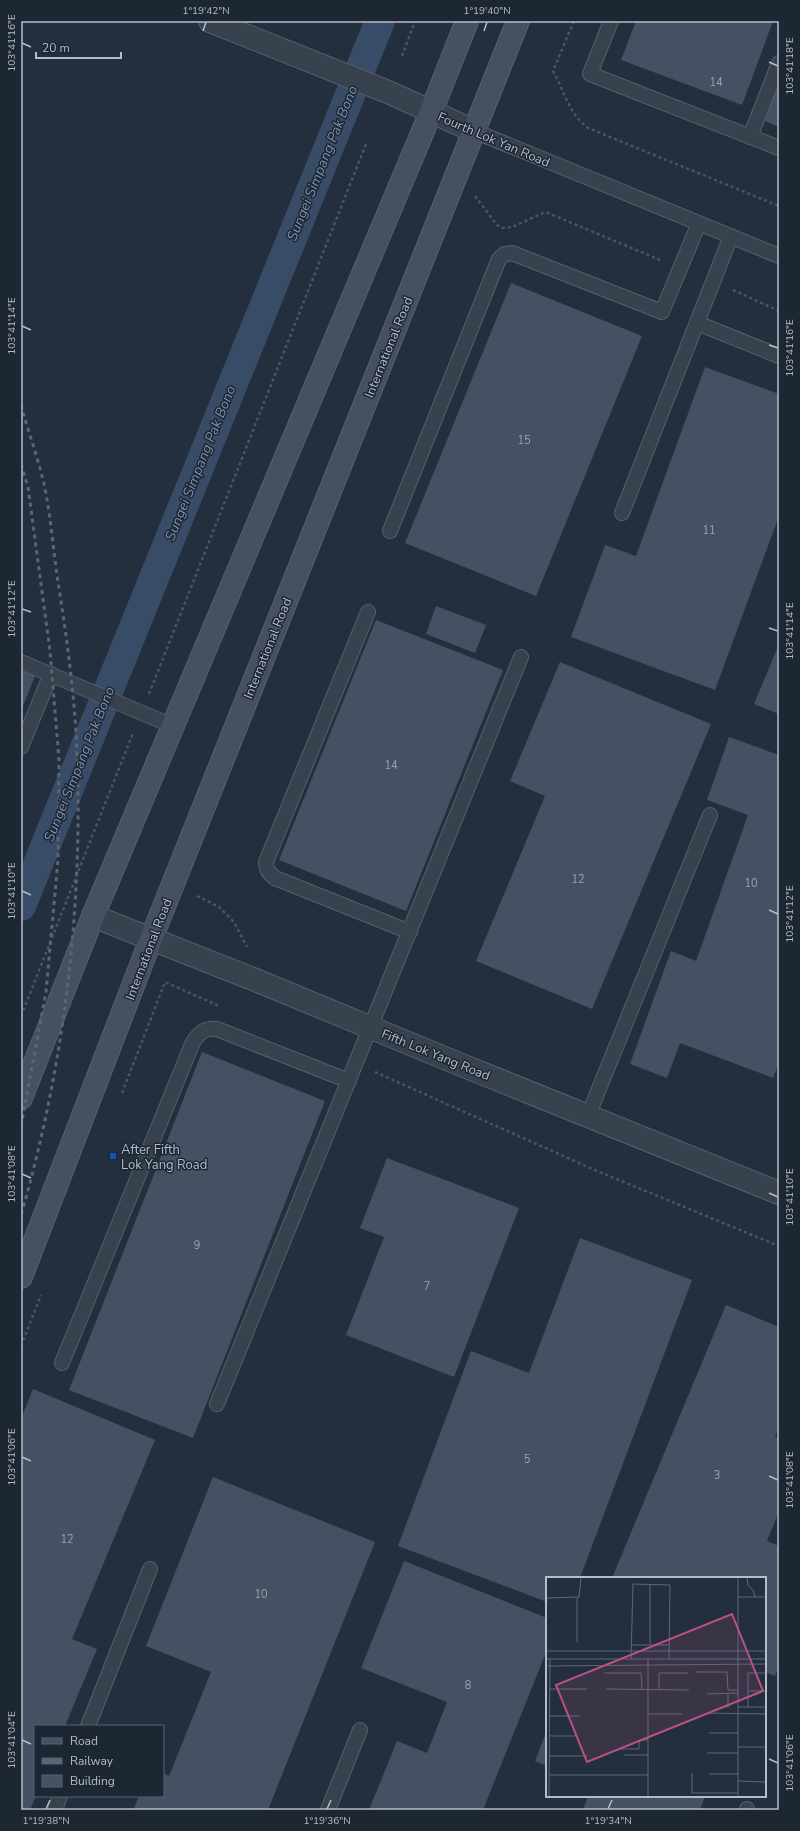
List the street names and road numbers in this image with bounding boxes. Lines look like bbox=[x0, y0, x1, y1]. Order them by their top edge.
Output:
street label: Fourth Lok Yan Road bbox=[435, 108, 553, 172]
street label: International Road bbox=[360, 294, 417, 401]
street label: International Road bbox=[239, 595, 296, 702]
street label: International Road bbox=[121, 896, 177, 1003]
street label: Fifth Lok Yang Road bbox=[379, 1025, 493, 1085]

